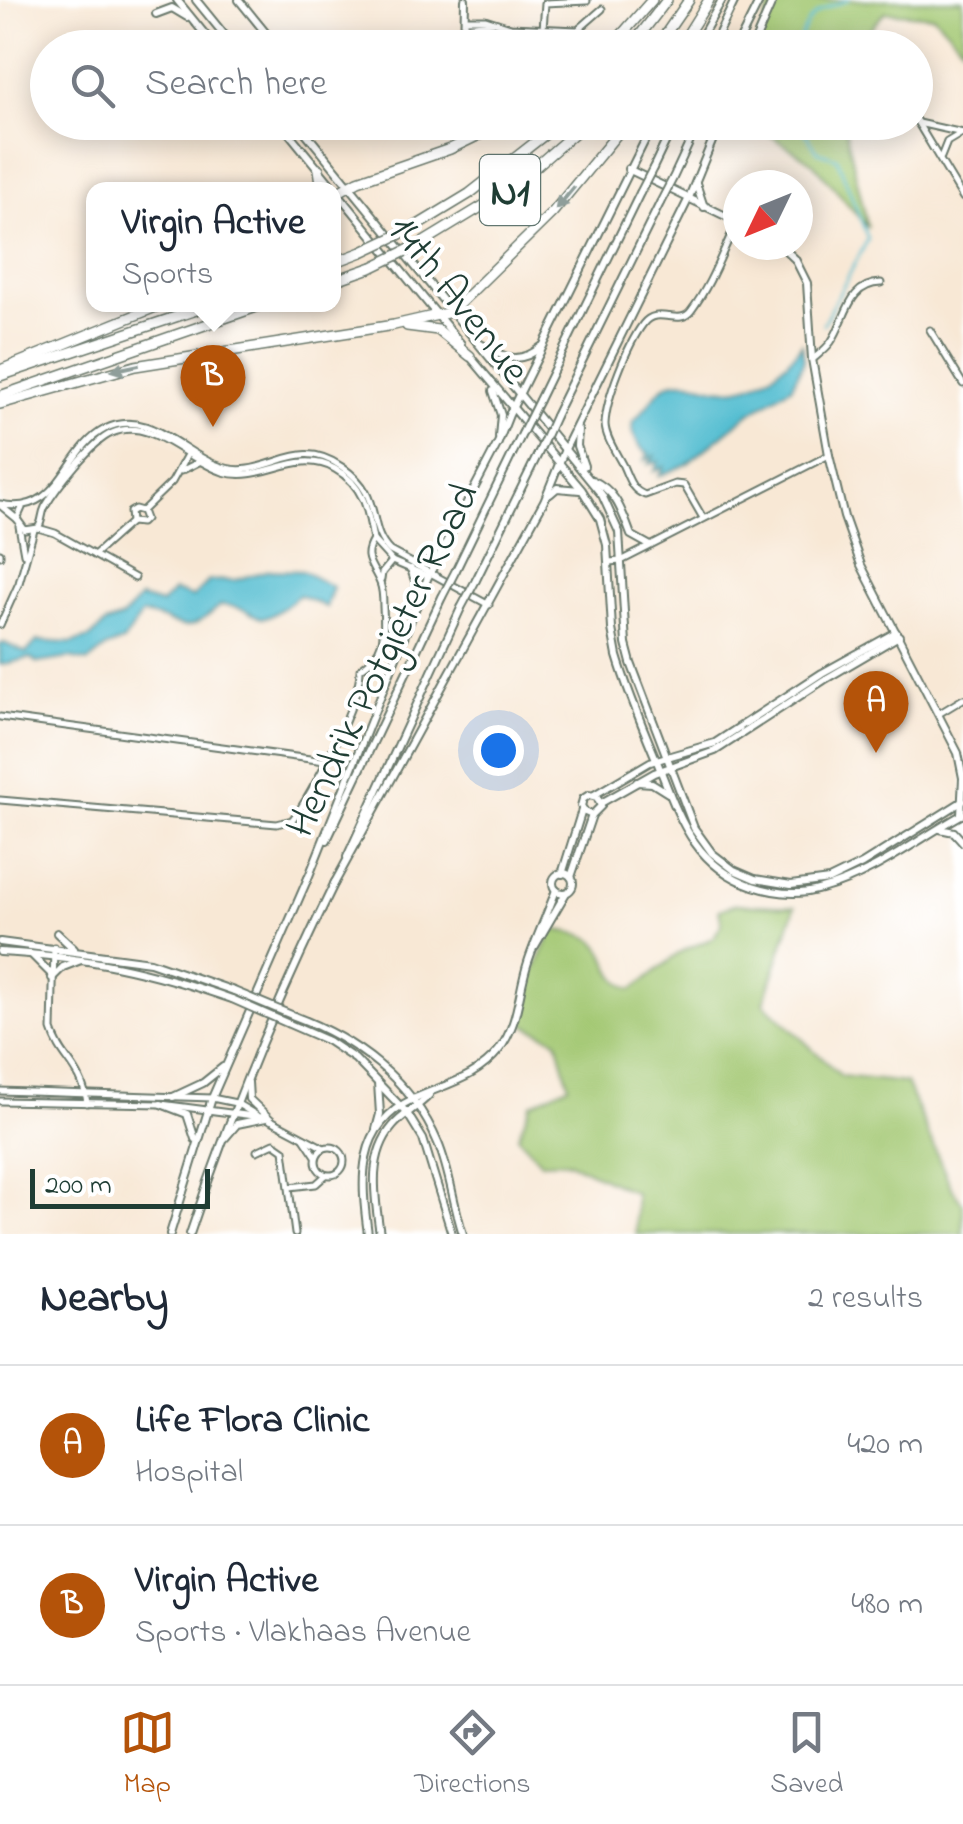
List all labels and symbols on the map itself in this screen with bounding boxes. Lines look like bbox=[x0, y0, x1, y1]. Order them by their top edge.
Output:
road number: N1 bbox=[480, 155, 540, 225]
north arrow bbox=[723, 170, 813, 260]
one-way arrow bbox=[555, 186, 577, 211]
street label: 14th Avenue bbox=[372, 203, 543, 399]
pin: B bbox=[180, 344, 246, 427]
one-way arrow bbox=[109, 361, 140, 376]
street label: Hendrik Potgieter Road bbox=[272, 473, 496, 849]
pin: A bbox=[844, 670, 908, 753]
your location bbox=[473, 725, 524, 776]
scale bar bbox=[30, 1164, 210, 1208]

